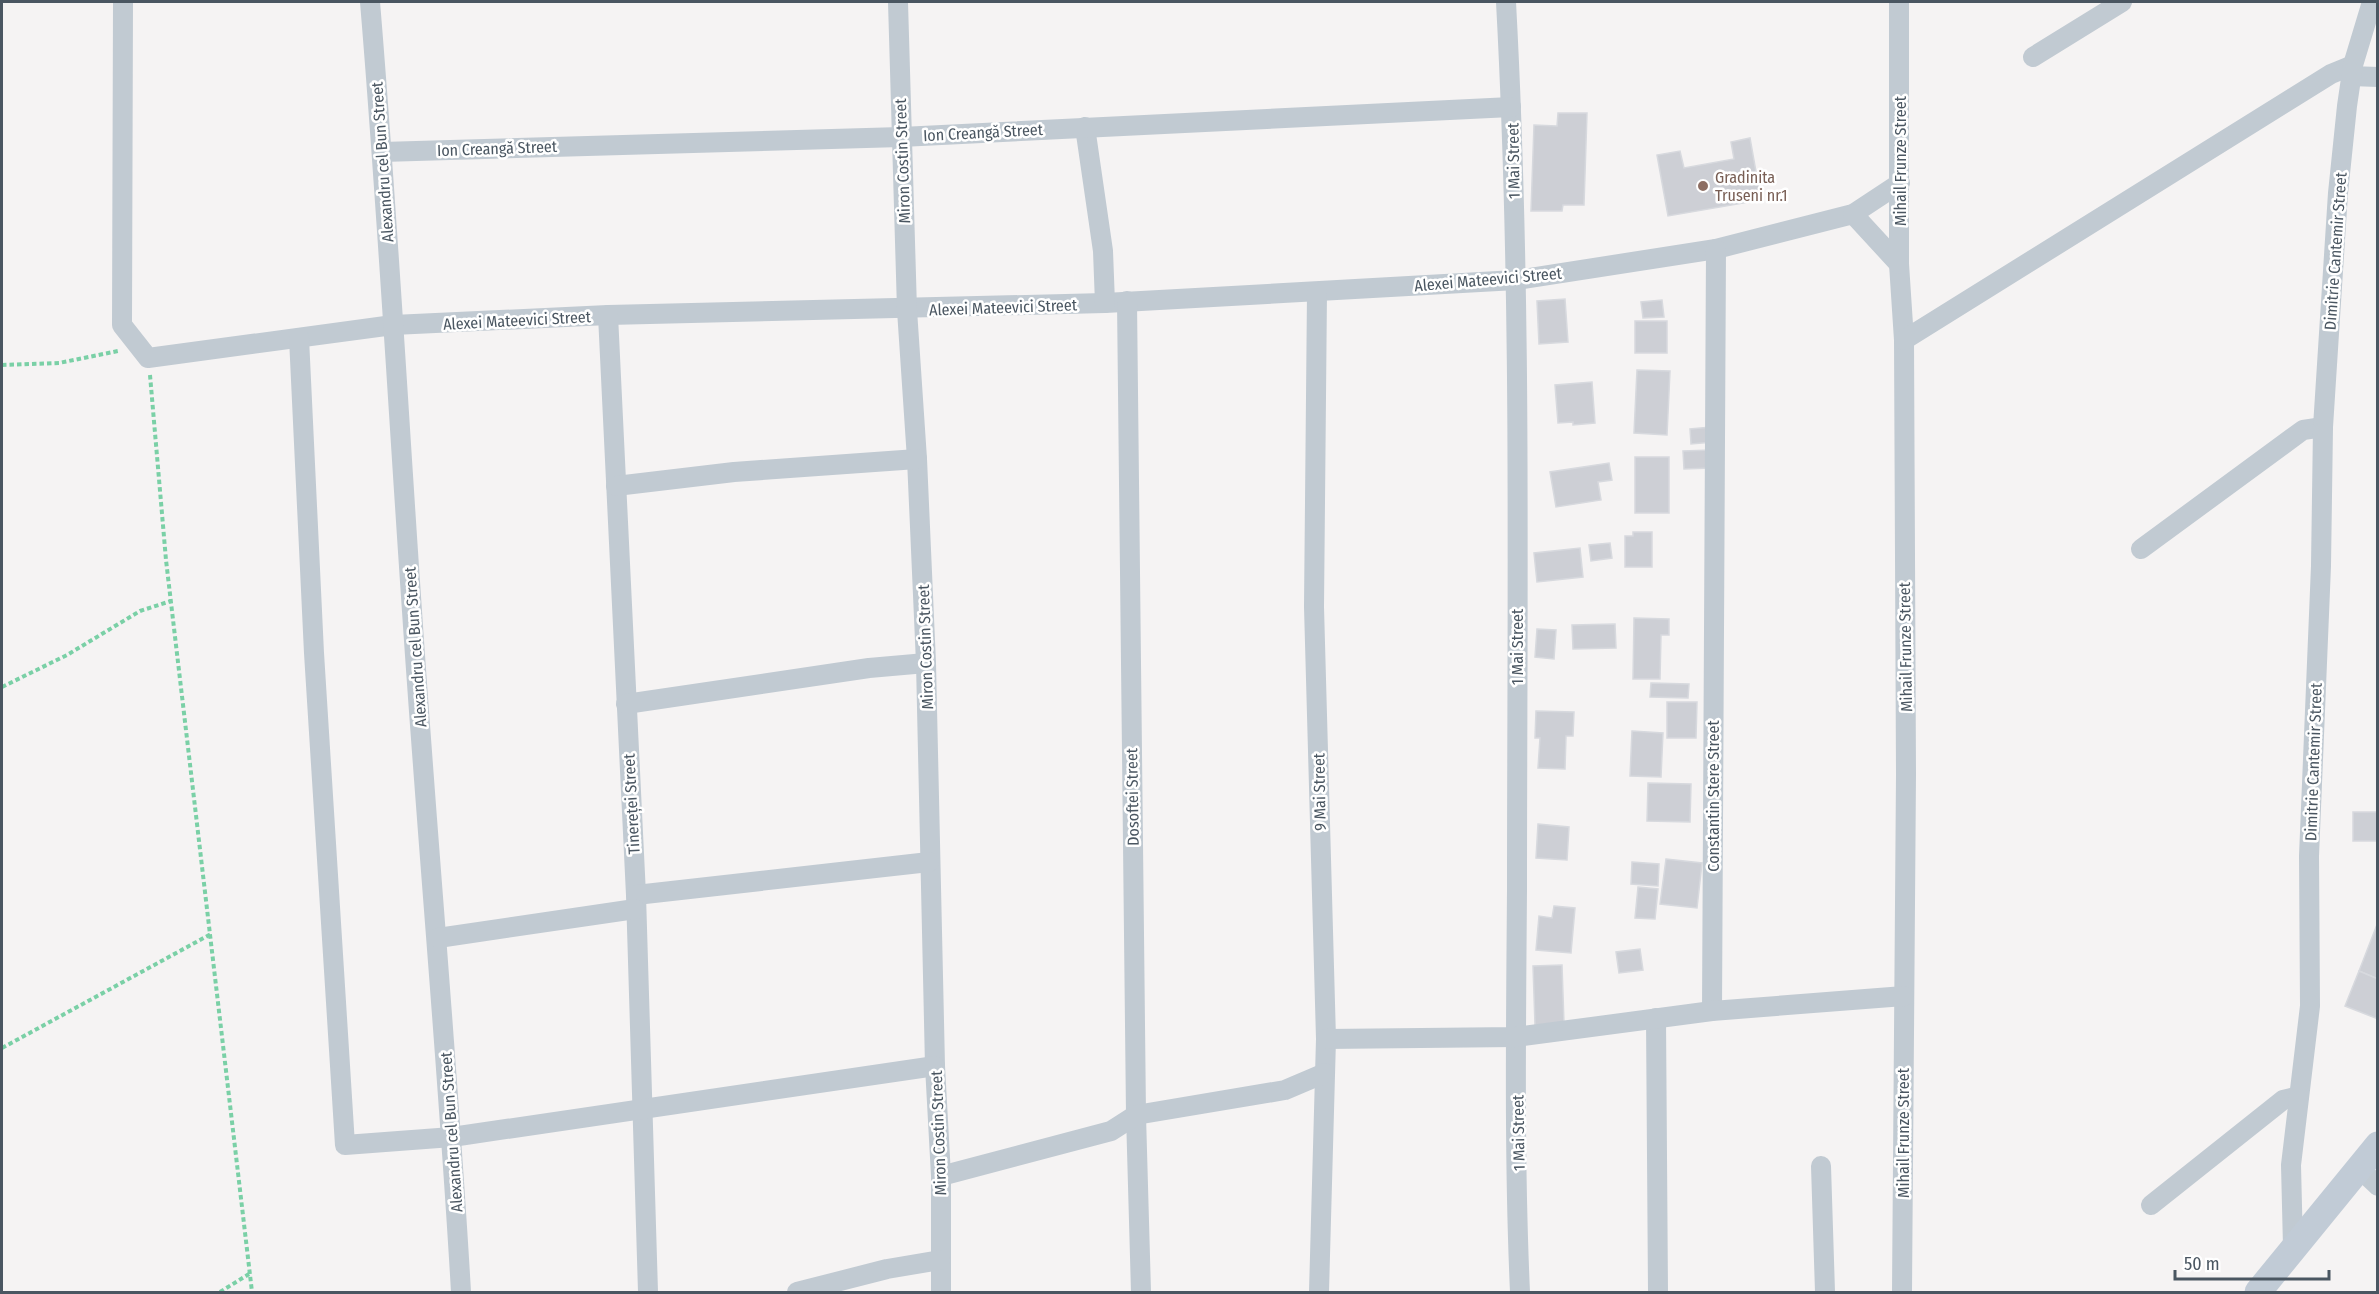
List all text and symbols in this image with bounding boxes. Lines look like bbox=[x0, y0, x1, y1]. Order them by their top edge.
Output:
street label: Alexandru cel Bun Street bbox=[367, 80, 398, 243]
street label: Mihail Frunze Street bbox=[1891, 95, 1910, 226]
street label: Miron Costin Street bbox=[891, 97, 914, 224]
street label: Ion Creangă Street bbox=[923, 120, 1044, 145]
street label: 1 Mai Street bbox=[1503, 122, 1524, 199]
street label: Ion Creangă Street bbox=[437, 137, 558, 160]
place label: Gradinita Truseni nr.1 bbox=[1715, 168, 1788, 205]
street label: Dimitrie Cantemir Street bbox=[2320, 171, 2351, 331]
marker: Gradinita Truseni nr.1 bbox=[1696, 179, 1710, 193]
street label: Alexei Mateevici Street bbox=[1414, 264, 1563, 295]
street label: Alexei Mateevici Street bbox=[929, 295, 1078, 320]
street label: Alexei Mateevici Street bbox=[443, 307, 592, 334]
street label: Alexandru cel Bun Street bbox=[400, 565, 431, 728]
street label: Mihail Frunze Street bbox=[1895, 581, 1916, 712]
street label: Miron Costin Street bbox=[914, 583, 937, 710]
street label: 1 Mai Street bbox=[1508, 608, 1527, 685]
street label: Dimitrie Cantemir Street bbox=[2301, 682, 2326, 841]
street label: Constantin Stere Street bbox=[1704, 720, 1723, 872]
street label: Dosoftei Street bbox=[1122, 747, 1143, 846]
street label: Tinereței Street bbox=[619, 752, 645, 855]
street label: 9 Mai Street bbox=[1309, 752, 1330, 831]
street label: Alexandru cel Bun Street bbox=[436, 1050, 467, 1213]
street label: Mihail Frunze Street bbox=[1894, 1067, 1913, 1198]
street label: Miron Costin Street bbox=[927, 1069, 950, 1196]
street label: 1 Mai Street bbox=[1508, 1094, 1529, 1171]
scale bar bbox=[2175, 1243, 2330, 1281]
text: 50 m bbox=[2184, 1253, 2220, 1275]

